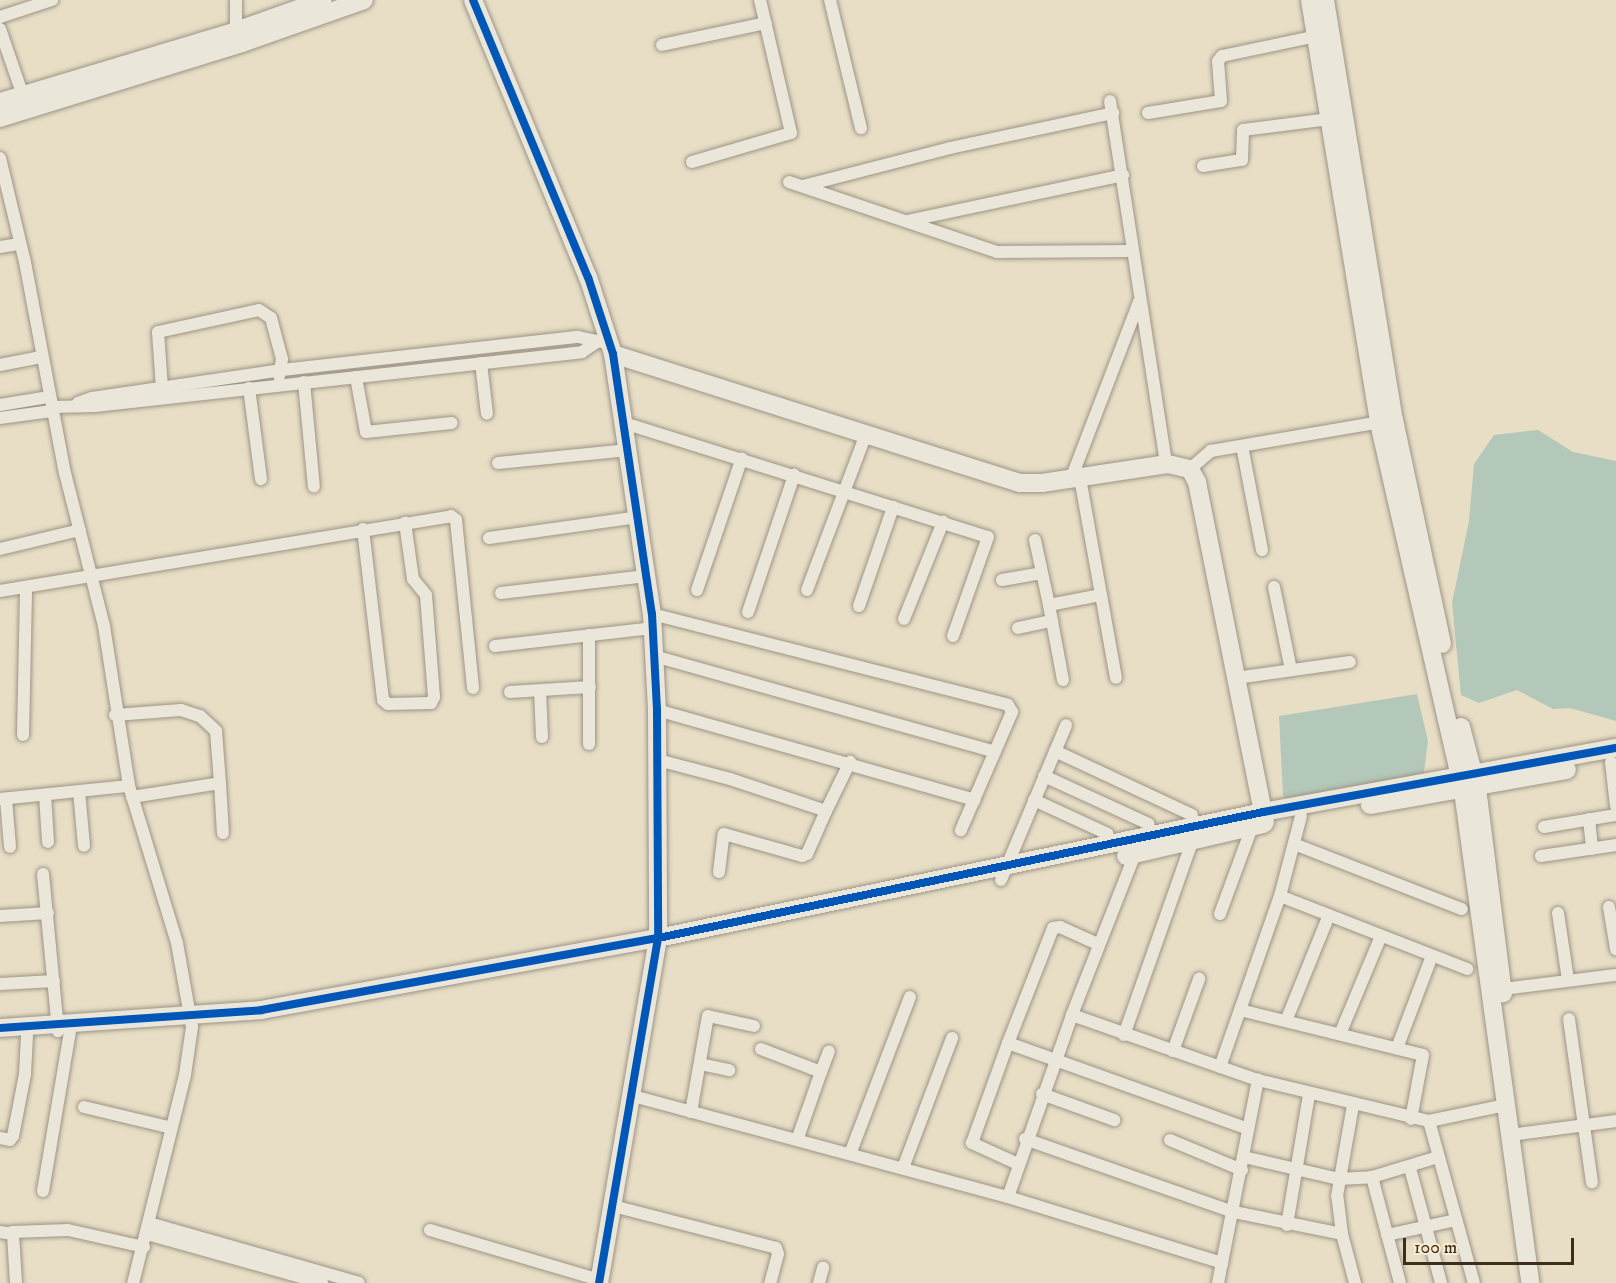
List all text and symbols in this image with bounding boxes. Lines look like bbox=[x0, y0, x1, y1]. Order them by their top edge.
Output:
scale bar bbox=[1406, 1226, 1577, 1264]
text: 100 m bbox=[1414, 1237, 1457, 1259]

